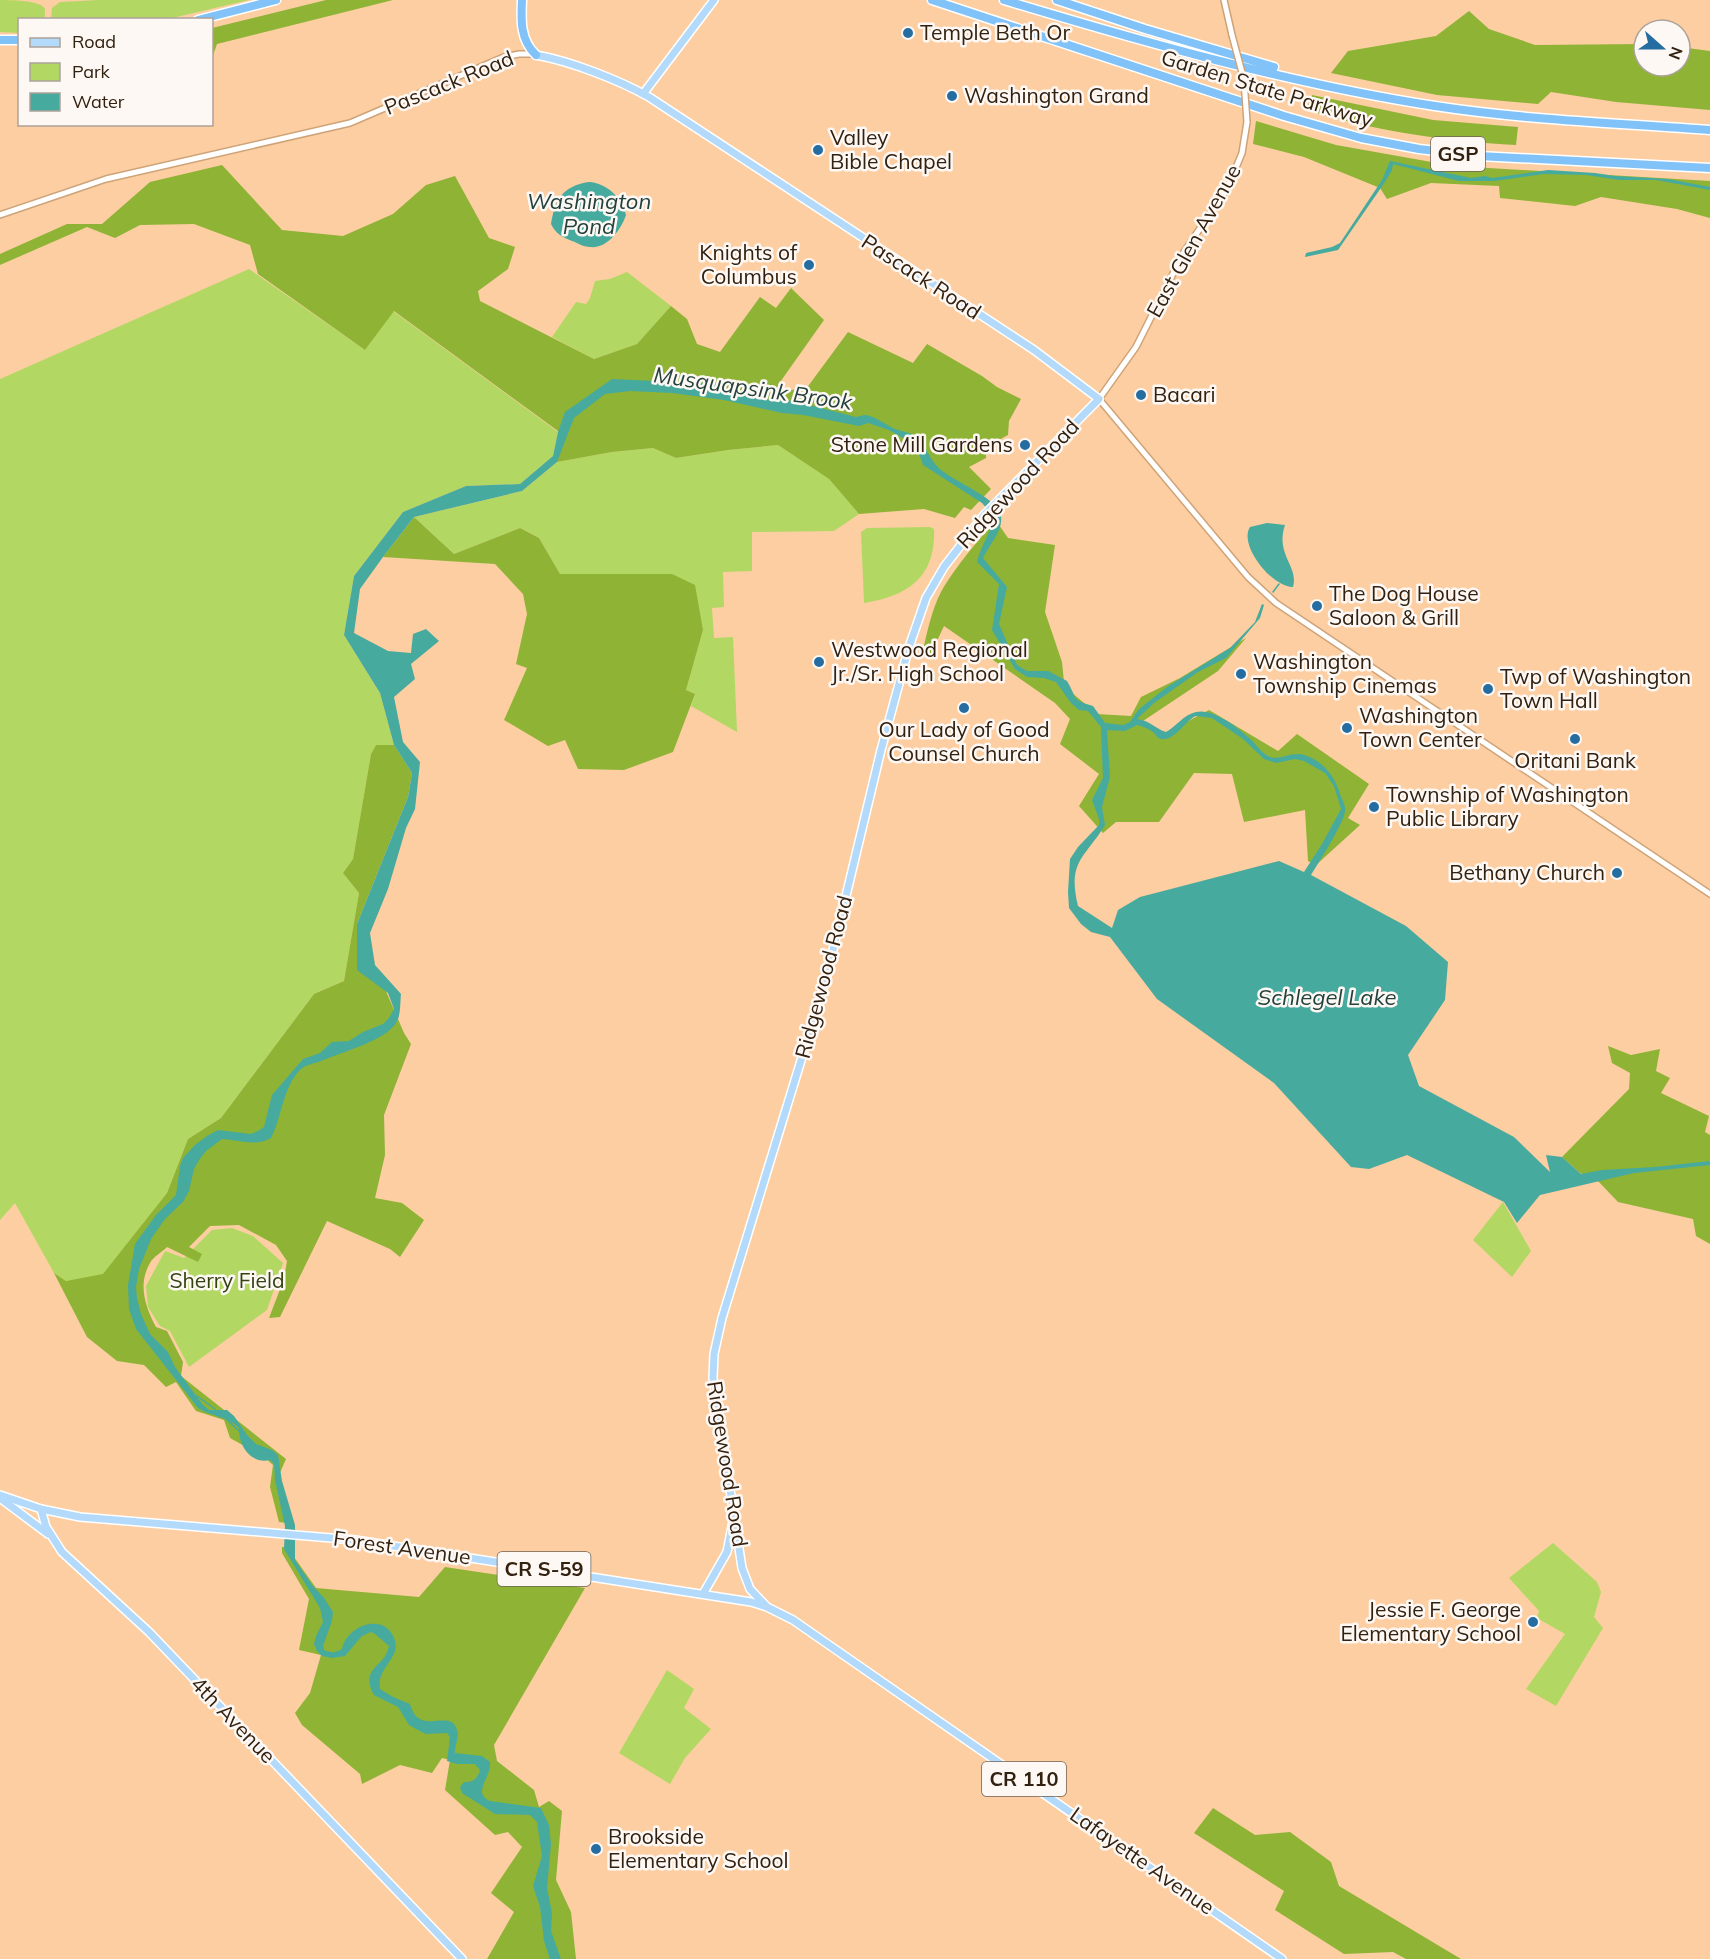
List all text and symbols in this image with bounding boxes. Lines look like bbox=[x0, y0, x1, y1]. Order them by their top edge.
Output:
legend bbox=[18, 18, 213, 126]
north arrow bbox=[1632, 18, 1692, 78]
place label: Temple Beth Or bbox=[920, 19, 1070, 45]
marker: Temple Beth Or bbox=[901, 26, 915, 40]
text: Road bbox=[72, 30, 116, 53]
street label: Garden State Parkway bbox=[1158, 43, 1376, 133]
street label: Pascack Road bbox=[380, 44, 517, 120]
text: N bbox=[1665, 44, 1688, 63]
text: Park bbox=[72, 60, 111, 83]
place label: Washington Grand bbox=[964, 82, 1149, 108]
marker: Washington Grand bbox=[945, 89, 959, 103]
text: Water bbox=[72, 90, 125, 113]
place label: Valley Bible Chapel bbox=[830, 124, 952, 174]
road number: GSP bbox=[1431, 137, 1485, 171]
marker: Valley Bible Chapel bbox=[811, 143, 825, 157]
street label: East Glen Avenue bbox=[1140, 160, 1246, 321]
water label: Washington Pond bbox=[527, 187, 651, 240]
street label: Pascack Road bbox=[857, 228, 986, 324]
place label: Knights of Columbus bbox=[699, 239, 798, 289]
marker: Knights of Columbus bbox=[802, 258, 816, 272]
water label: Musquapsink Brook bbox=[652, 360, 855, 416]
place label: Bacari bbox=[1153, 381, 1215, 407]
marker: Bacari bbox=[1134, 388, 1148, 402]
street label: Ridgewood Road bbox=[951, 413, 1084, 554]
place label: Stone Mill Gardens bbox=[831, 431, 1013, 457]
marker: Stone Mill Gardens bbox=[1018, 438, 1032, 452]
place label: The Dog House Saloon & Grill bbox=[1329, 580, 1479, 630]
marker: The Dog House Saloon & Grill bbox=[1310, 599, 1324, 613]
place label: Westwood Regional Jr./Sr. High School bbox=[831, 636, 1028, 686]
place label: Washington Township Cinemas bbox=[1253, 648, 1437, 698]
marker: Westwood Regional Jr./Sr. High School bbox=[812, 655, 826, 669]
place label: Twp of Washington Town Hall bbox=[1500, 663, 1691, 713]
marker: Washington Township Cinemas bbox=[1234, 667, 1248, 681]
marker: Twp of Washington Town Hall bbox=[1481, 682, 1495, 696]
marker: Our Lady of Good Counsel Church bbox=[957, 701, 971, 715]
place label: Washington Town Center bbox=[1359, 702, 1482, 752]
place label: Our Lady of Good Counsel Church bbox=[878, 716, 1050, 766]
marker: Washington Town Center bbox=[1340, 721, 1354, 735]
marker: Oritani Bank bbox=[1568, 732, 1582, 746]
place label: Oritani Bank bbox=[1514, 747, 1636, 773]
place label: Township of Washington Public Library bbox=[1386, 781, 1629, 831]
marker: Township of Washington Public Library bbox=[1367, 800, 1381, 814]
place label: Bethany Church bbox=[1449, 859, 1605, 885]
marker: Bethany Church bbox=[1610, 866, 1624, 880]
street label: Ridgewood Road bbox=[789, 892, 857, 1061]
water label: Schlegel Lake bbox=[1257, 983, 1397, 1011]
park label: Sherry Field bbox=[169, 1267, 285, 1293]
street label: Ridgewood Road bbox=[702, 1379, 754, 1549]
street label: Forest Avenue bbox=[332, 1524, 473, 1570]
road number: CR S-59 bbox=[498, 1552, 590, 1586]
place label: Jessie F. George Elementary School bbox=[1340, 1596, 1521, 1646]
marker: Jessie F. George Elementary School bbox=[1526, 1615, 1540, 1629]
street label: 4th Avenue bbox=[186, 1670, 282, 1768]
road number: CR 110 bbox=[982, 1762, 1066, 1796]
street label: Lafayette Avenue bbox=[1065, 1801, 1220, 1920]
place label: Brookside Elementary School bbox=[608, 1823, 789, 1873]
marker: Brookside Elementary School bbox=[589, 1842, 603, 1856]

